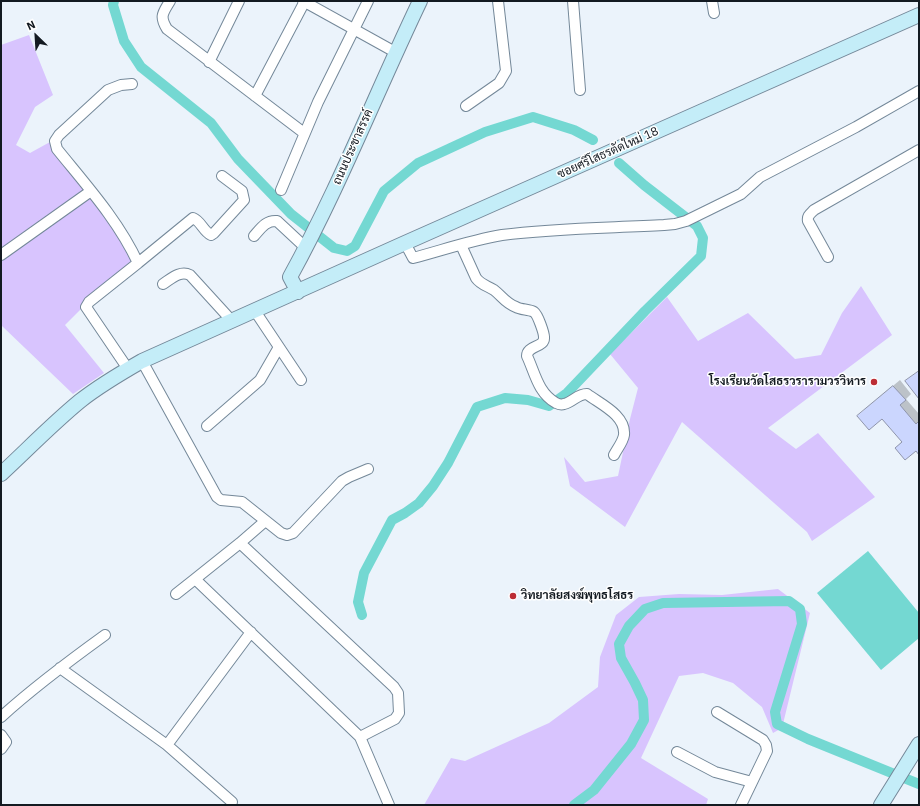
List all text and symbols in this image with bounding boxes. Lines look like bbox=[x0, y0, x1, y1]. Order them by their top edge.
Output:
north arrow bbox=[16, 16, 56, 56]
text: N bbox=[24, 17, 37, 33]
street label: ถนนประชาสรรค์ bbox=[330, 107, 376, 187]
street label: ซอยศรีโสธรตัดใหม่ 18 bbox=[555, 124, 661, 182]
place label: โรงเรียนวัดโสธรวรารามวรวิหาร bbox=[709, 375, 866, 389]
marker: โรงเรียนวัดโสธรวรารามวรวิหาร bbox=[869, 377, 879, 387]
place label: วิทยาลัยสงฆ์พุทธโสธร bbox=[521, 589, 633, 603]
marker: วิทยาลัยสงฆ์พุทธโสธร bbox=[508, 591, 518, 601]

